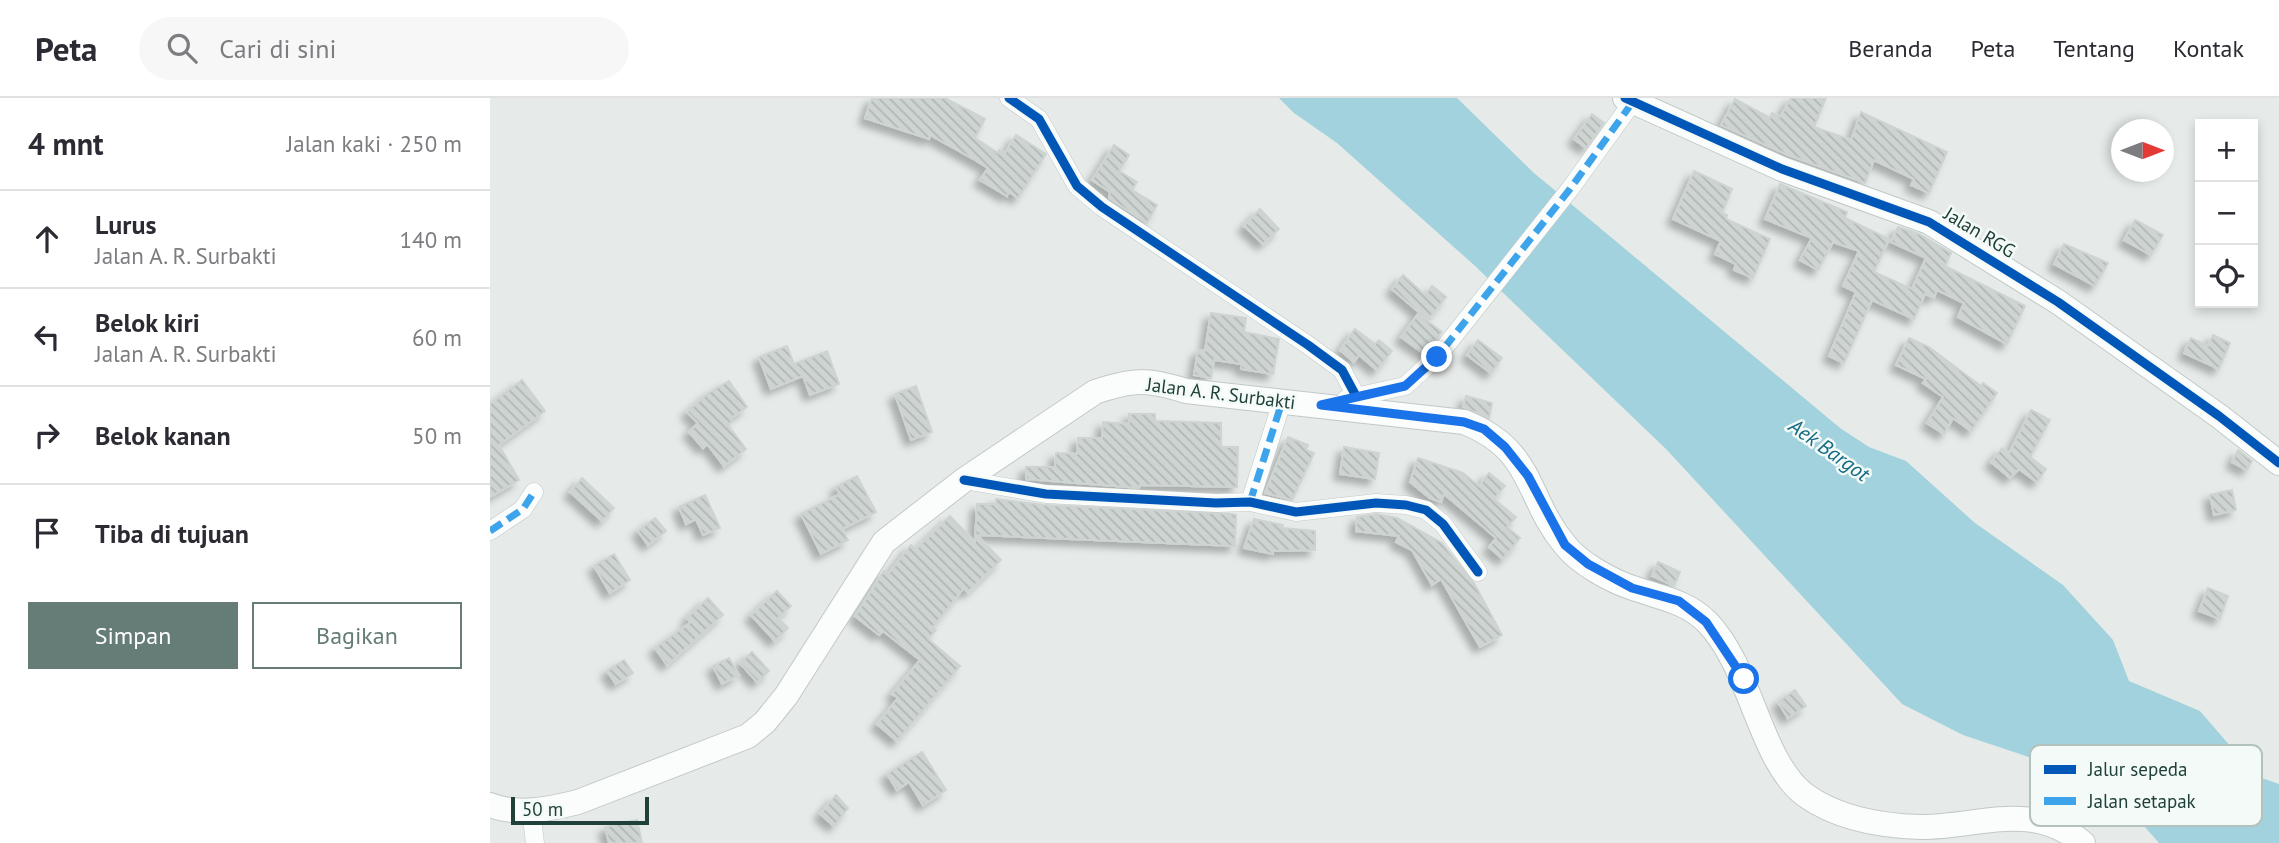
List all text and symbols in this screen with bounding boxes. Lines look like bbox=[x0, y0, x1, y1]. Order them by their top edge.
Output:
search box bbox=[139, 17, 629, 80]
text: Peta bbox=[35, 27, 97, 70]
icon: search bbox=[163, 29, 201, 67]
text: Cari di sini bbox=[219, 32, 336, 65]
text: Beranda bbox=[1848, 33, 1933, 64]
text: Peta bbox=[1971, 33, 2015, 64]
text: Tentang bbox=[2053, 33, 2135, 64]
text: Kontak bbox=[2173, 33, 2244, 64]
north arrow bbox=[2111, 119, 2174, 182]
map controls bbox=[2195, 119, 2258, 308]
button: + bbox=[2195, 119, 2258, 182]
text: 4 mnt bbox=[28, 124, 104, 163]
text: Jalan kaki · 250 m bbox=[287, 129, 462, 158]
button: − bbox=[2195, 182, 2258, 245]
street label: Jalan RGG bbox=[1939, 201, 2020, 263]
text: Lurus bbox=[95, 208, 156, 241]
icon: ahead bbox=[28, 220, 66, 258]
text: 140 m bbox=[400, 225, 462, 254]
text: Jalan A. R. Surbakti bbox=[95, 241, 277, 270]
button: locate bbox=[2195, 245, 2258, 308]
text: Belok kiri bbox=[95, 306, 200, 339]
icon: left bbox=[28, 318, 66, 356]
text: 60 m bbox=[412, 323, 462, 352]
text: Jalan A. R. Surbakti bbox=[95, 339, 277, 368]
route end bbox=[1421, 341, 1452, 372]
street label: Jalan A. R. Surbakti bbox=[1144, 372, 1297, 414]
water label: Aek Bargot bbox=[1783, 411, 1876, 488]
icon: right bbox=[28, 416, 66, 454]
text: Belok kanan bbox=[95, 419, 231, 452]
text: 50 m bbox=[412, 421, 462, 450]
icon: arrive bbox=[28, 514, 66, 552]
text: Tiba di tujuan bbox=[95, 517, 249, 550]
button: Simpan bbox=[28, 602, 238, 669]
button: Bagikan bbox=[252, 602, 462, 669]
route start bbox=[1728, 663, 1759, 694]
legend bbox=[2030, 745, 2262, 826]
text: Jalur sepeda bbox=[2087, 757, 2188, 781]
text: Jalan setapak bbox=[2087, 789, 2196, 813]
scale bar bbox=[511, 794, 649, 826]
text: 50 m bbox=[522, 797, 563, 821]

